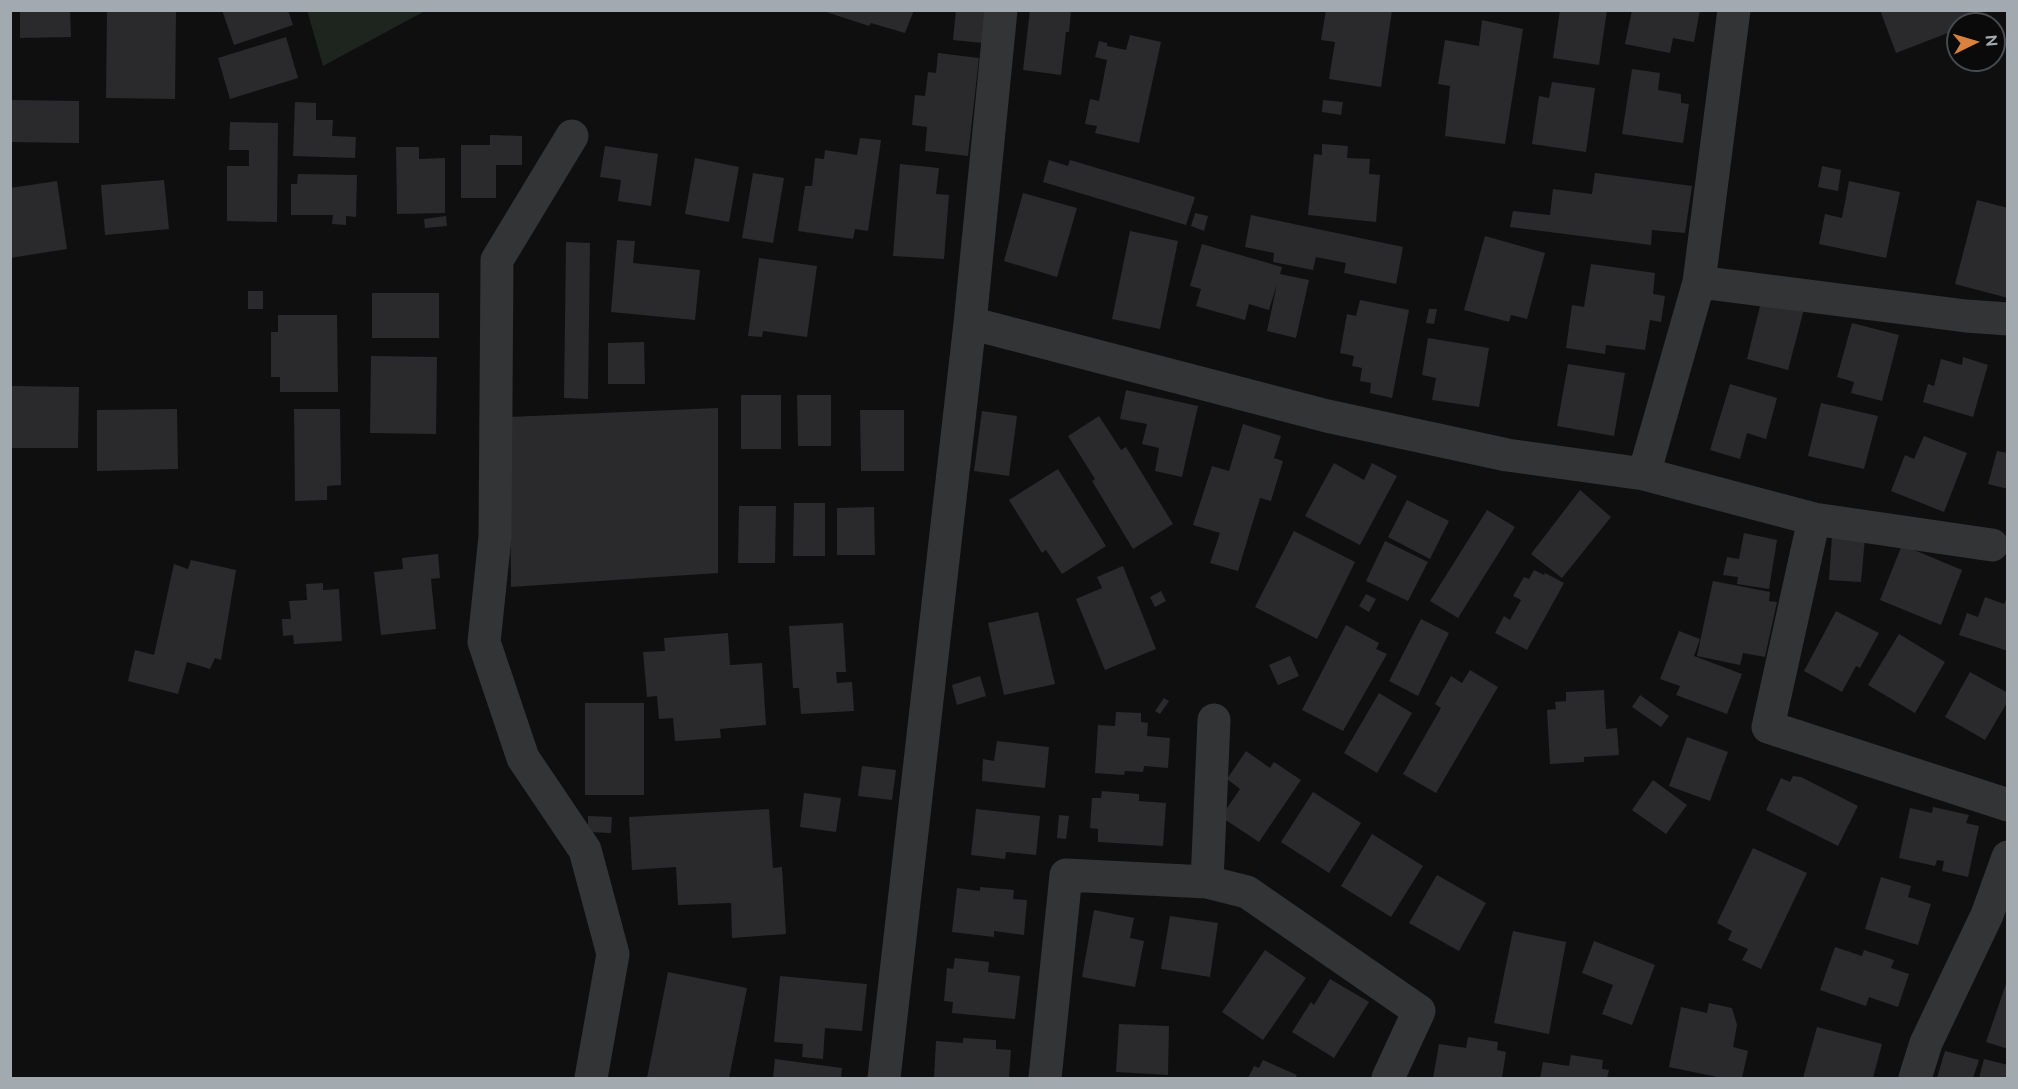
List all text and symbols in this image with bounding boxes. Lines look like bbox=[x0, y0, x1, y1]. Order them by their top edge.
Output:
north arrow bbox=[1946, 12, 2006, 72]
text: N bbox=[1982, 34, 2001, 47]

